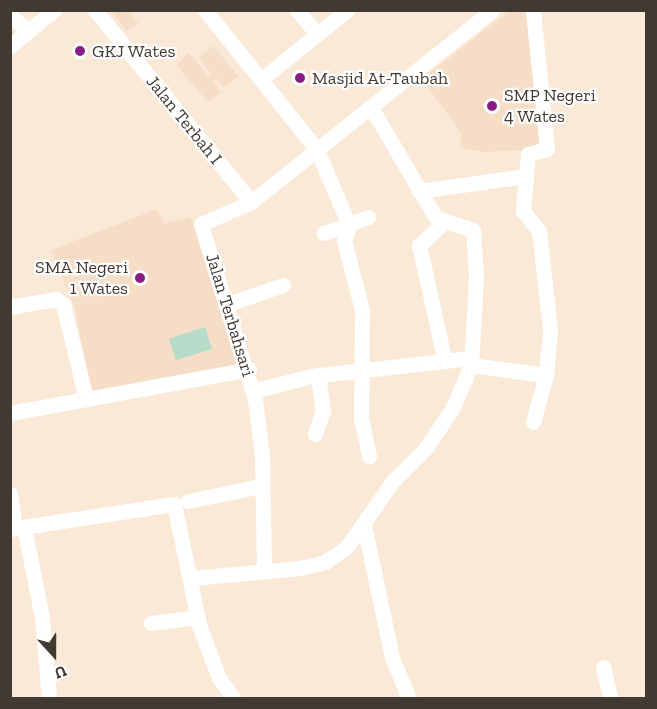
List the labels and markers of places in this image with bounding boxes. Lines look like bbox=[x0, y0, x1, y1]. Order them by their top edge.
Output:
place label: GKJ Wates bbox=[92, 40, 176, 62]
marker: GKJ Wates bbox=[73, 44, 87, 58]
place label: Masjid At-Taubah bbox=[312, 67, 449, 89]
marker: Masjid At-Taubah bbox=[293, 71, 307, 85]
place label: SMP Negeri 4 Wates bbox=[504, 85, 596, 128]
marker: SMP Negeri 4 Wates bbox=[485, 99, 499, 113]
place label: SMA Negeri 1 Wates bbox=[35, 257, 128, 300]
marker: SMA Negeri 1 Wates bbox=[133, 271, 147, 285]

